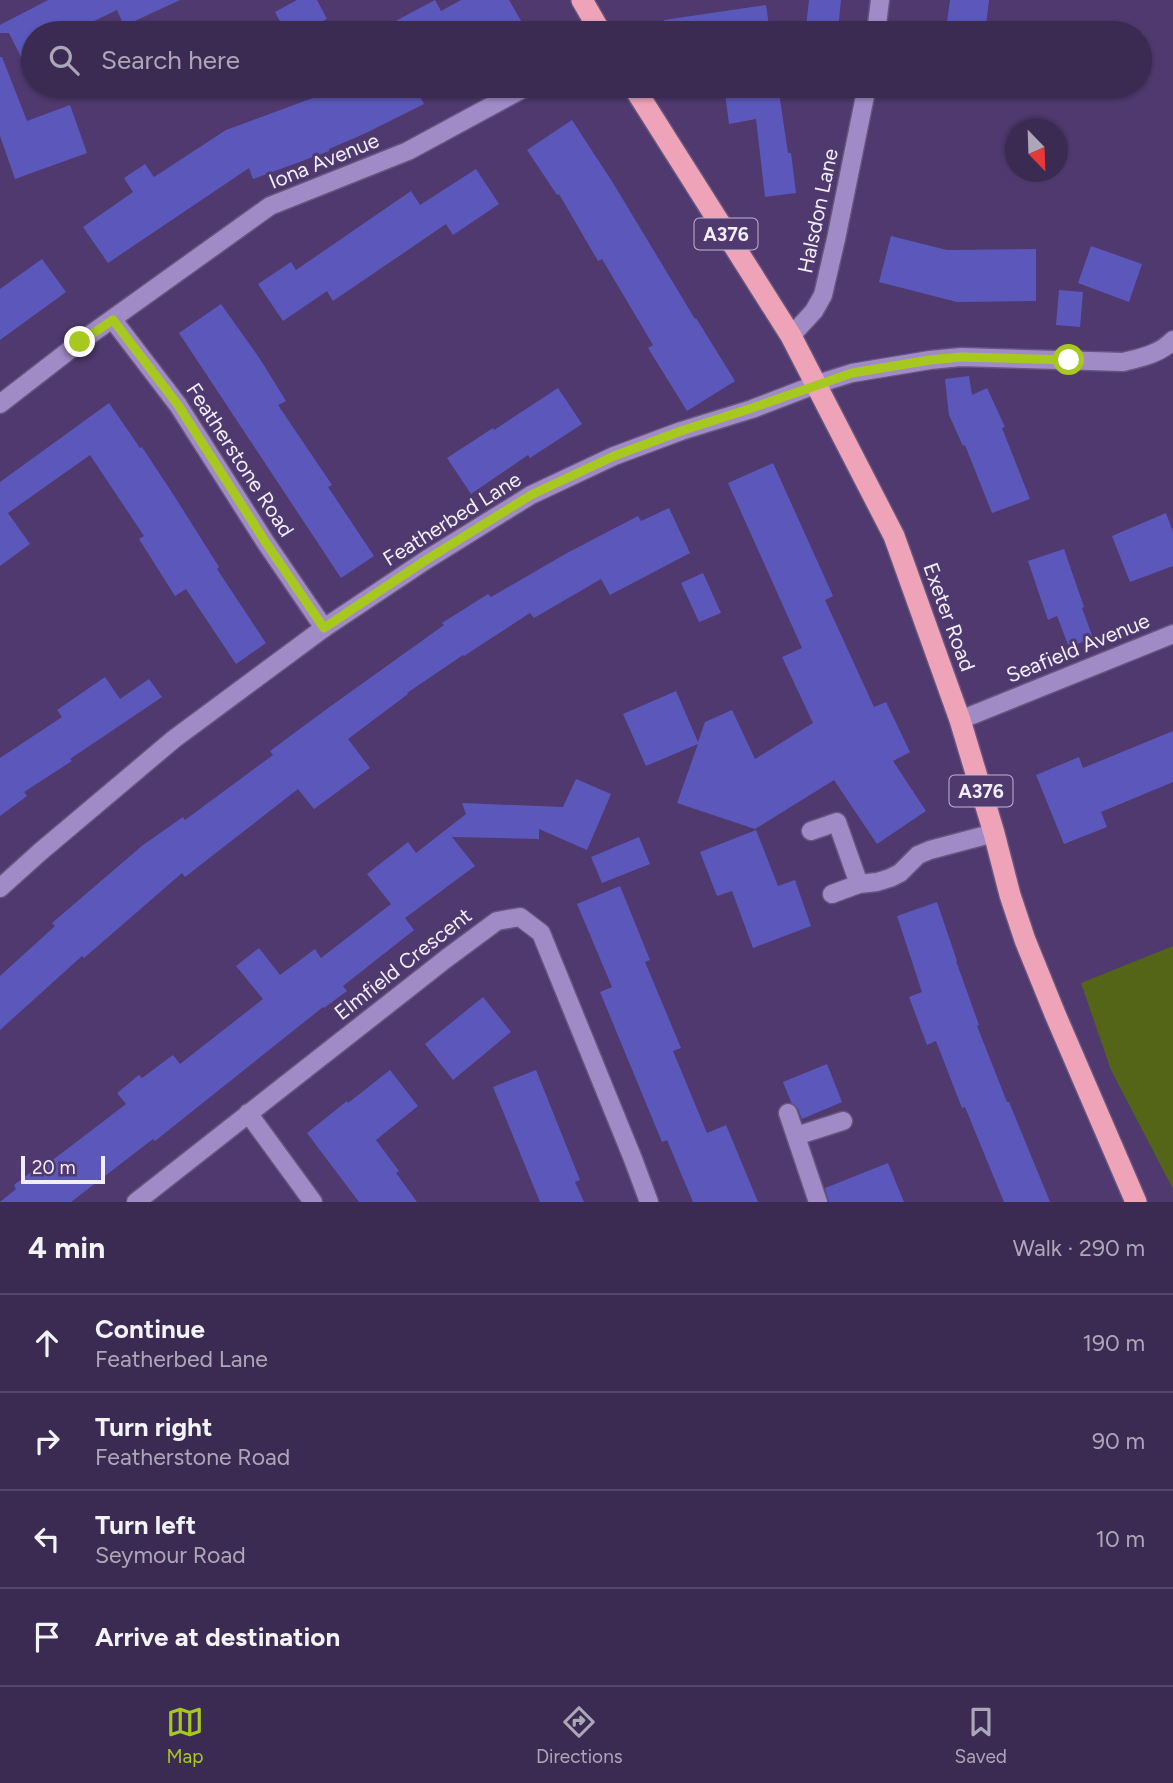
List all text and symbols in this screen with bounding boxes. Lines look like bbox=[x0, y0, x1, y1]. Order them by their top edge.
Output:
search box bbox=[21, 21, 1152, 98]
icon: search bbox=[45, 41, 83, 79]
text: Search here bbox=[101, 44, 240, 76]
north arrow bbox=[1005, 119, 1068, 182]
street label: Iona Avenue bbox=[265, 127, 383, 194]
street label: Halsdon Lane bbox=[792, 146, 843, 276]
road number: A376 bbox=[694, 218, 758, 250]
route end bbox=[64, 326, 95, 357]
route start bbox=[1053, 344, 1084, 375]
street label: Featherstone Road bbox=[181, 378, 299, 541]
street label: Featherbed Lane bbox=[378, 466, 525, 571]
street label: Exeter Road bbox=[918, 559, 981, 675]
street label: Seafield Avenue bbox=[1003, 607, 1153, 688]
road number: A376 bbox=[950, 776, 1012, 806]
street label: Elmfield Crescent bbox=[329, 902, 476, 1025]
scale bar bbox=[21, 1153, 105, 1185]
text: 20 m bbox=[32, 1156, 76, 1179]
text: 4 min bbox=[28, 1229, 105, 1266]
text: Walk · 290 m bbox=[1013, 1234, 1145, 1262]
text: Continue bbox=[95, 1313, 205, 1345]
icon: ahead bbox=[28, 1324, 66, 1362]
text: 190 m bbox=[1082, 1329, 1145, 1357]
text: Featherbed Lane bbox=[95, 1345, 268, 1373]
text: Turn right bbox=[95, 1411, 212, 1443]
icon: right bbox=[28, 1422, 66, 1460]
text: 90 m bbox=[1092, 1427, 1145, 1455]
text: Featherstone Road bbox=[95, 1443, 290, 1471]
text: Turn left bbox=[95, 1509, 196, 1541]
icon: left bbox=[28, 1520, 66, 1558]
text: 10 m bbox=[1096, 1525, 1145, 1553]
text: Seymour Road bbox=[95, 1541, 246, 1569]
icon: arrive bbox=[28, 1618, 66, 1656]
text: Arrive at destination bbox=[95, 1621, 340, 1653]
tab: Map bbox=[166, 1703, 204, 1768]
tab: Directions bbox=[536, 1703, 623, 1768]
tab: Saved bbox=[955, 1703, 1007, 1768]

